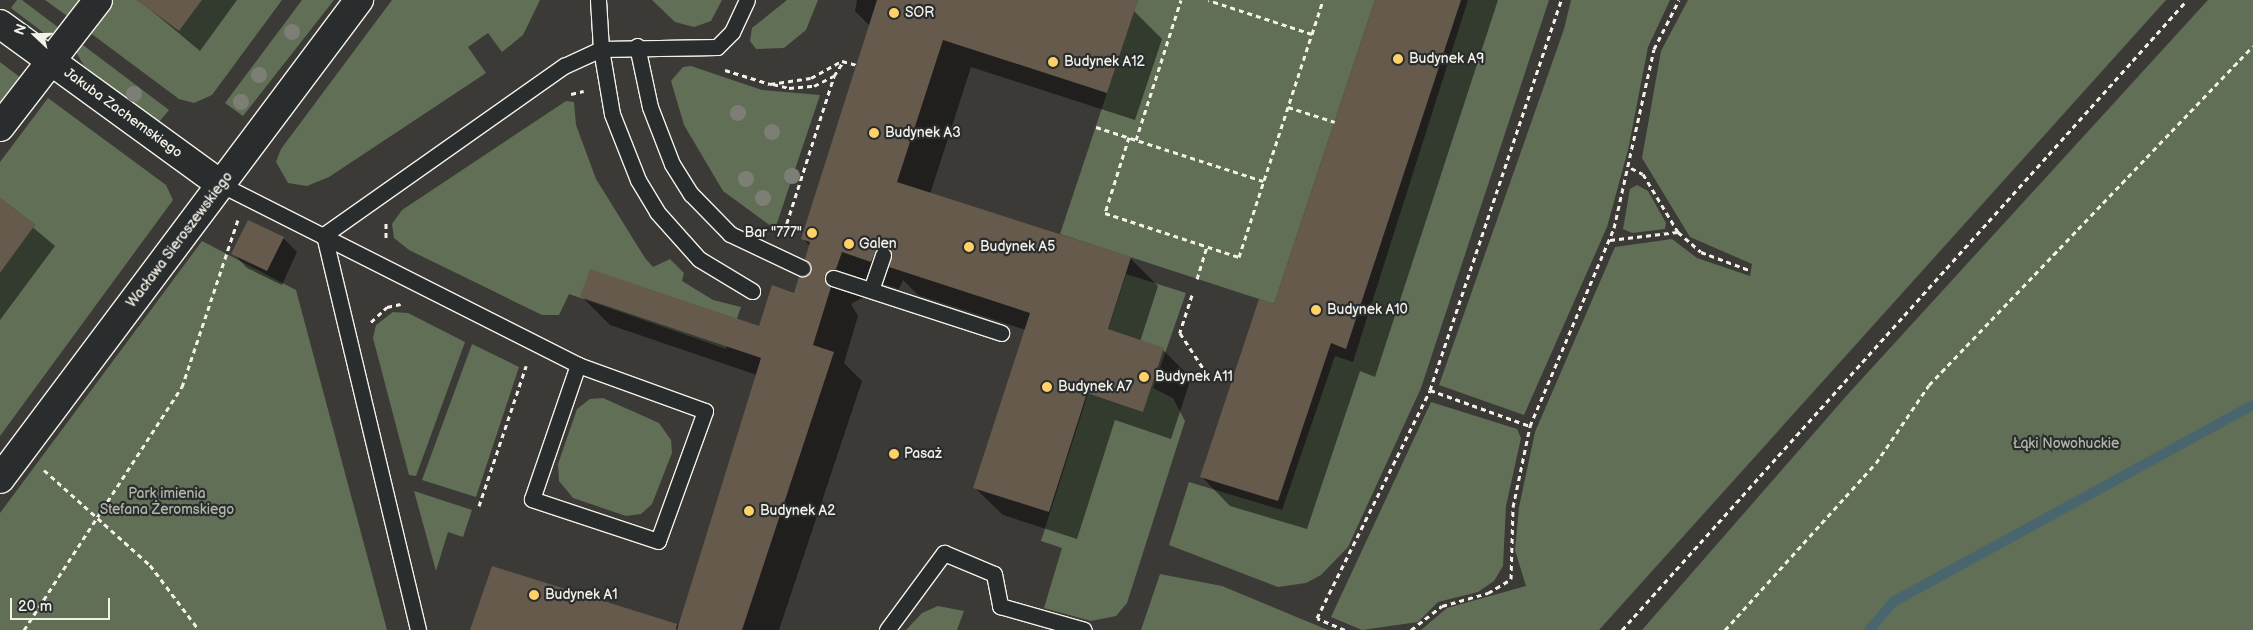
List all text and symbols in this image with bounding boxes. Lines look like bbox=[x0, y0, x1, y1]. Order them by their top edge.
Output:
place label: SOR bbox=[905, 5, 934, 21]
marker: SOR bbox=[887, 6, 901, 20]
north arrow bbox=[10, 10, 60, 60]
text: N bbox=[11, 21, 30, 37]
place label: Budynek A9 bbox=[1409, 51, 1484, 67]
marker: Budynek A9 bbox=[1391, 52, 1405, 66]
place label: Budynek A12 bbox=[1064, 54, 1145, 70]
marker: Budynek A12 bbox=[1046, 55, 1060, 69]
street label: Jakuba Zachemskiego bbox=[61, 64, 185, 162]
place label: Budynek A3 bbox=[885, 125, 961, 141]
marker: Budynek A3 bbox=[867, 126, 881, 140]
street label: Wacława Sieroszewskiego bbox=[123, 169, 237, 311]
place label: Bar "777" bbox=[745, 225, 802, 241]
marker: Bar "777" bbox=[806, 227, 818, 239]
place label: Galen bbox=[859, 236, 897, 252]
marker: Galen bbox=[843, 238, 855, 250]
place label: Budynek A5 bbox=[980, 239, 1055, 255]
marker: Budynek A5 bbox=[962, 240, 976, 254]
place label: Budynek A10 bbox=[1327, 302, 1408, 318]
marker: Budynek A10 bbox=[1309, 303, 1323, 317]
place label: Budynek A11 bbox=[1155, 369, 1233, 385]
marker: Budynek A11 bbox=[1137, 370, 1151, 384]
place label: Budynek A7 bbox=[1058, 379, 1132, 395]
marker: Budynek A7 bbox=[1040, 380, 1054, 394]
park label: Łąki Nowohuckie bbox=[2013, 436, 2119, 452]
place label: Pasaż bbox=[904, 446, 942, 462]
marker: Pasaż bbox=[888, 448, 900, 460]
park label: Park imienia Stefana Żeromskiego bbox=[100, 486, 234, 518]
place label: Budynek A2 bbox=[760, 503, 835, 519]
marker: Budynek A2 bbox=[742, 504, 756, 518]
place label: Budynek A1 bbox=[545, 587, 618, 603]
scale bar bbox=[12, 588, 112, 620]
marker: Budynek A1 bbox=[527, 588, 541, 602]
text: 20 m bbox=[18, 597, 52, 616]

